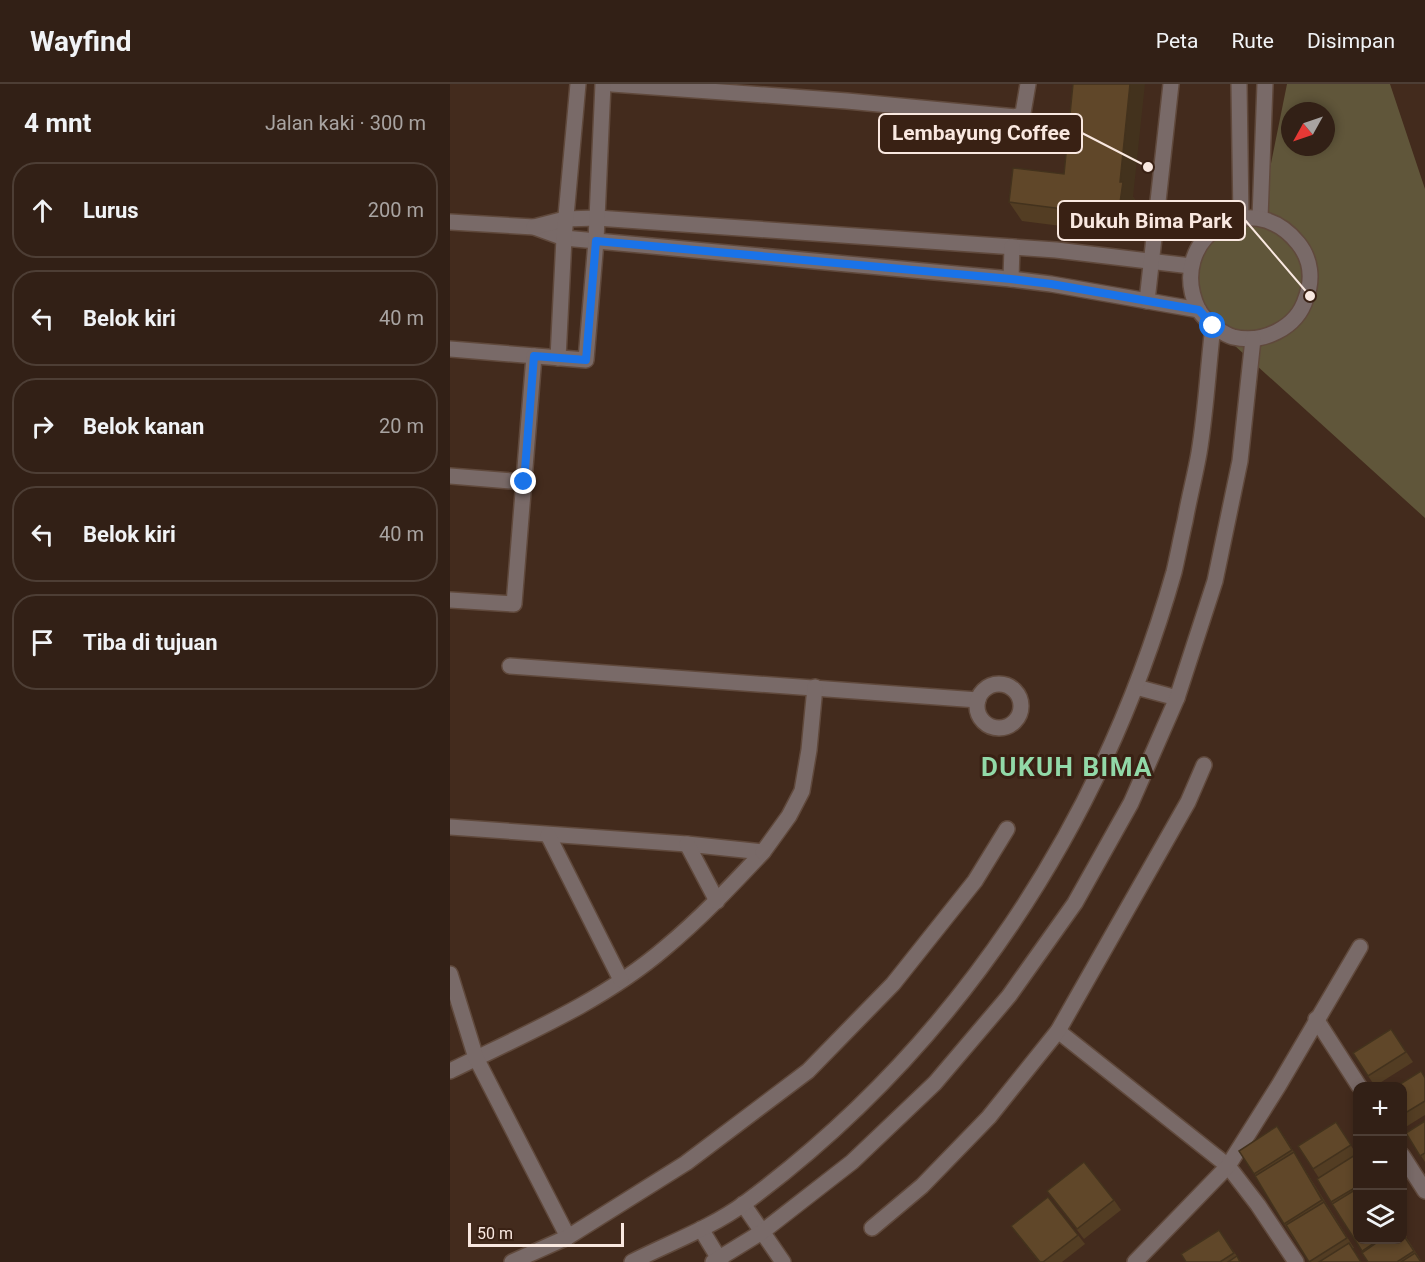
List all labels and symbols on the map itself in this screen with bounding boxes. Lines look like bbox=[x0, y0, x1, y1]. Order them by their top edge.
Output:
north arrow bbox=[1281, 102, 1335, 156]
callout: Lembayung Coffee bbox=[879, 114, 1082, 153]
text: Lembayung Coffee bbox=[892, 121, 1070, 145]
callout: Dukuh Bima Park bbox=[1058, 201, 1245, 240]
text: Dukuh Bima Park bbox=[1070, 209, 1233, 233]
route start bbox=[1199, 312, 1225, 338]
route end bbox=[510, 468, 536, 494]
district label: DUKUH BIMA bbox=[981, 752, 1153, 782]
scale bar bbox=[468, 1220, 624, 1248]

